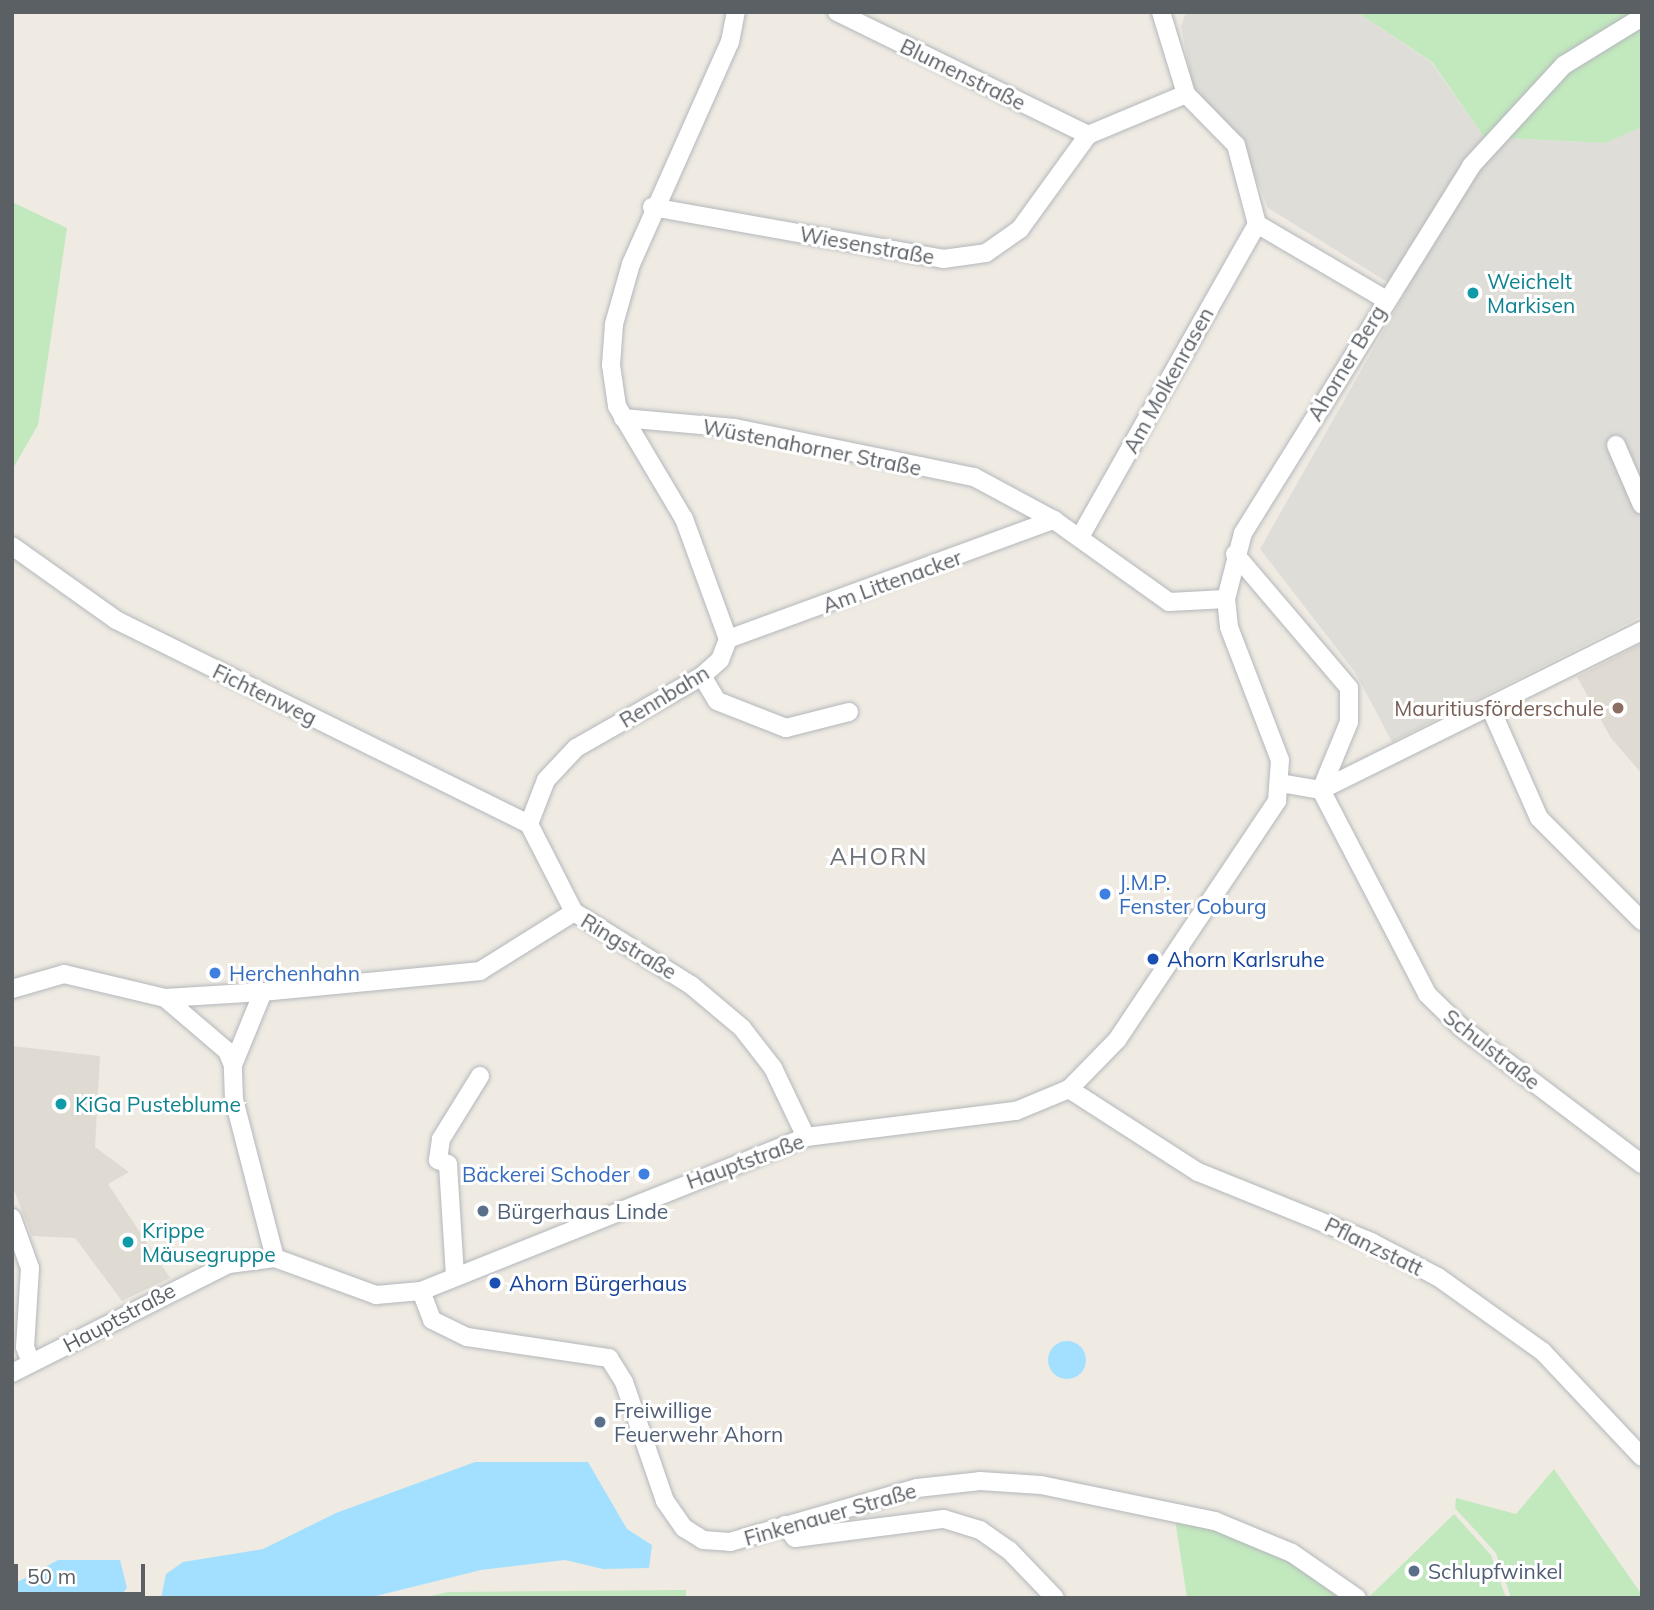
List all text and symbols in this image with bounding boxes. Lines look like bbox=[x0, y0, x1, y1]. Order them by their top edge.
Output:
street label: Blumenstraße bbox=[896, 33, 1030, 115]
street label: Wiesenstraße bbox=[798, 221, 936, 269]
place label: Weichelt Markisen bbox=[1487, 268, 1575, 318]
marker: Weichelt Markisen bbox=[1465, 285, 1481, 301]
street label: Ahorner Berg bbox=[1302, 301, 1390, 425]
street label: Am Molkenrasen bbox=[1117, 303, 1219, 457]
street label: Wüstenahorner Straße bbox=[700, 413, 924, 481]
street label: Am Littenacker bbox=[819, 544, 965, 618]
street label: Fichtenweg bbox=[209, 658, 321, 730]
street label: Rennbahn bbox=[615, 659, 713, 733]
place label: Mauritiusförderschule bbox=[1394, 695, 1604, 721]
marker: Mauritiusförderschule bbox=[1610, 700, 1626, 716]
district label: AHORN bbox=[830, 843, 928, 871]
place label: J.M.P. Fenster Coburg bbox=[1119, 869, 1267, 919]
marker: J.M.P. Fenster Coburg bbox=[1097, 886, 1113, 902]
street label: Ringstraße bbox=[577, 908, 681, 984]
place label: Ahorn Karlsruhe bbox=[1167, 946, 1325, 972]
marker: Ahorn Karlsruhe bbox=[1145, 951, 1161, 967]
place label: Herchenhahn bbox=[229, 960, 360, 986]
marker: Herchenhahn bbox=[207, 965, 223, 981]
street label: Schulstraße bbox=[1439, 1004, 1545, 1094]
place label: KiGa Pusteblume bbox=[75, 1091, 241, 1117]
marker: KiGa Pusteblume bbox=[53, 1096, 69, 1112]
street label: Hauptstraße bbox=[683, 1128, 807, 1194]
place label: Bäckerei Schoder bbox=[462, 1161, 630, 1187]
marker: Bäckerei Schoder bbox=[636, 1166, 652, 1182]
place label: Bürgerhaus Linde bbox=[497, 1198, 668, 1224]
marker: Bürgerhaus Linde bbox=[475, 1203, 491, 1219]
street label: Pflanzstatt bbox=[1321, 1211, 1427, 1281]
place label: Krippe Mäusegruppe bbox=[142, 1217, 276, 1267]
marker: Krippe Mäusegruppe bbox=[120, 1234, 136, 1250]
place label: Ahorn Bürgerhaus bbox=[509, 1270, 687, 1296]
marker: Ahorn Bürgerhaus bbox=[487, 1275, 503, 1291]
street label: Hauptstraße bbox=[59, 1277, 179, 1357]
place label: Freiwillige Feuerwehr Ahorn bbox=[614, 1397, 783, 1447]
marker: Freiwillige Feuerwehr Ahorn bbox=[592, 1414, 608, 1430]
street label: Finkenauer Straße bbox=[741, 1477, 919, 1551]
scale bar bbox=[18, 1550, 149, 1594]
place label: Schlupfwinkel bbox=[1428, 1558, 1563, 1584]
text: 50 m bbox=[27, 1563, 76, 1589]
marker: Schlupfwinkel bbox=[1406, 1563, 1422, 1579]

